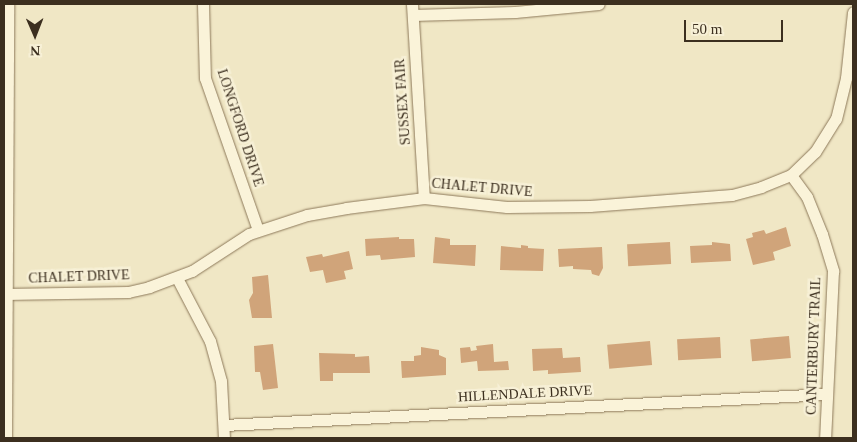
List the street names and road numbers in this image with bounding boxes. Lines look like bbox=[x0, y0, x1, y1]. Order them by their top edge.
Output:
street label: SUSSEX FAIR bbox=[392, 58, 414, 146]
street label: LONGFORD DRIVE bbox=[213, 67, 267, 189]
street label: CHALET DRIVE bbox=[431, 175, 533, 201]
street label: CHALET DRIVE bbox=[28, 267, 130, 287]
street label: CANTERBURY TRAIL bbox=[803, 276, 825, 416]
street label: HILLENDALE DRIVE bbox=[458, 382, 592, 406]

